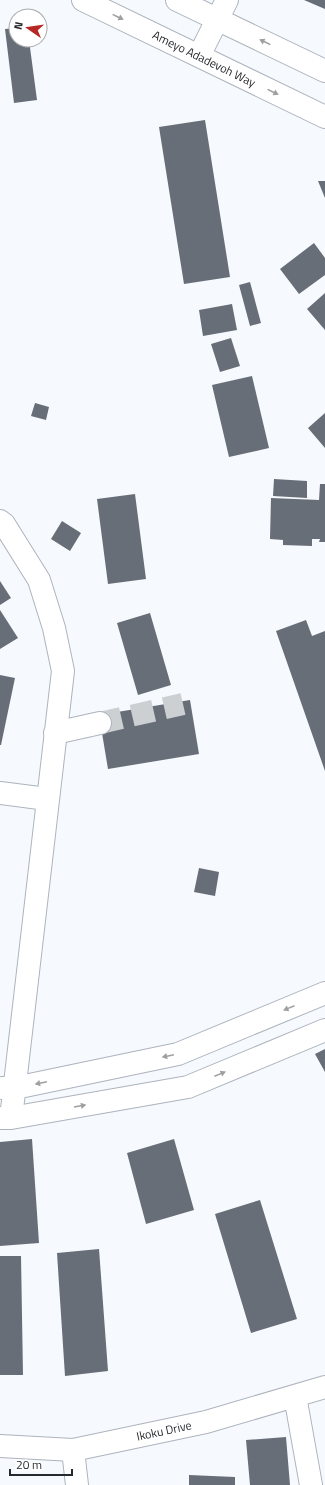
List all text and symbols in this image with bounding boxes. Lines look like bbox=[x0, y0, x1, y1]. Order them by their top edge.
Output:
north arrow bbox=[8, 8, 48, 48]
one-way arrow bbox=[112, 14, 123, 20]
text: N bbox=[10, 20, 27, 31]
street label: Ameyo Adadevoh Way bbox=[149, 25, 259, 92]
one-way arrow bbox=[259, 39, 270, 45]
one-way arrow bbox=[267, 89, 278, 95]
one-way arrow bbox=[282, 1006, 294, 1012]
one-way arrow bbox=[162, 1053, 174, 1059]
one-way arrow bbox=[214, 1070, 226, 1076]
one-way arrow bbox=[35, 1080, 47, 1086]
one-way arrow bbox=[74, 1103, 86, 1109]
street label: Ikoku Drive bbox=[135, 1415, 193, 1446]
scale bar bbox=[10, 1451, 72, 1477]
text: 20 m bbox=[16, 1455, 42, 1474]

